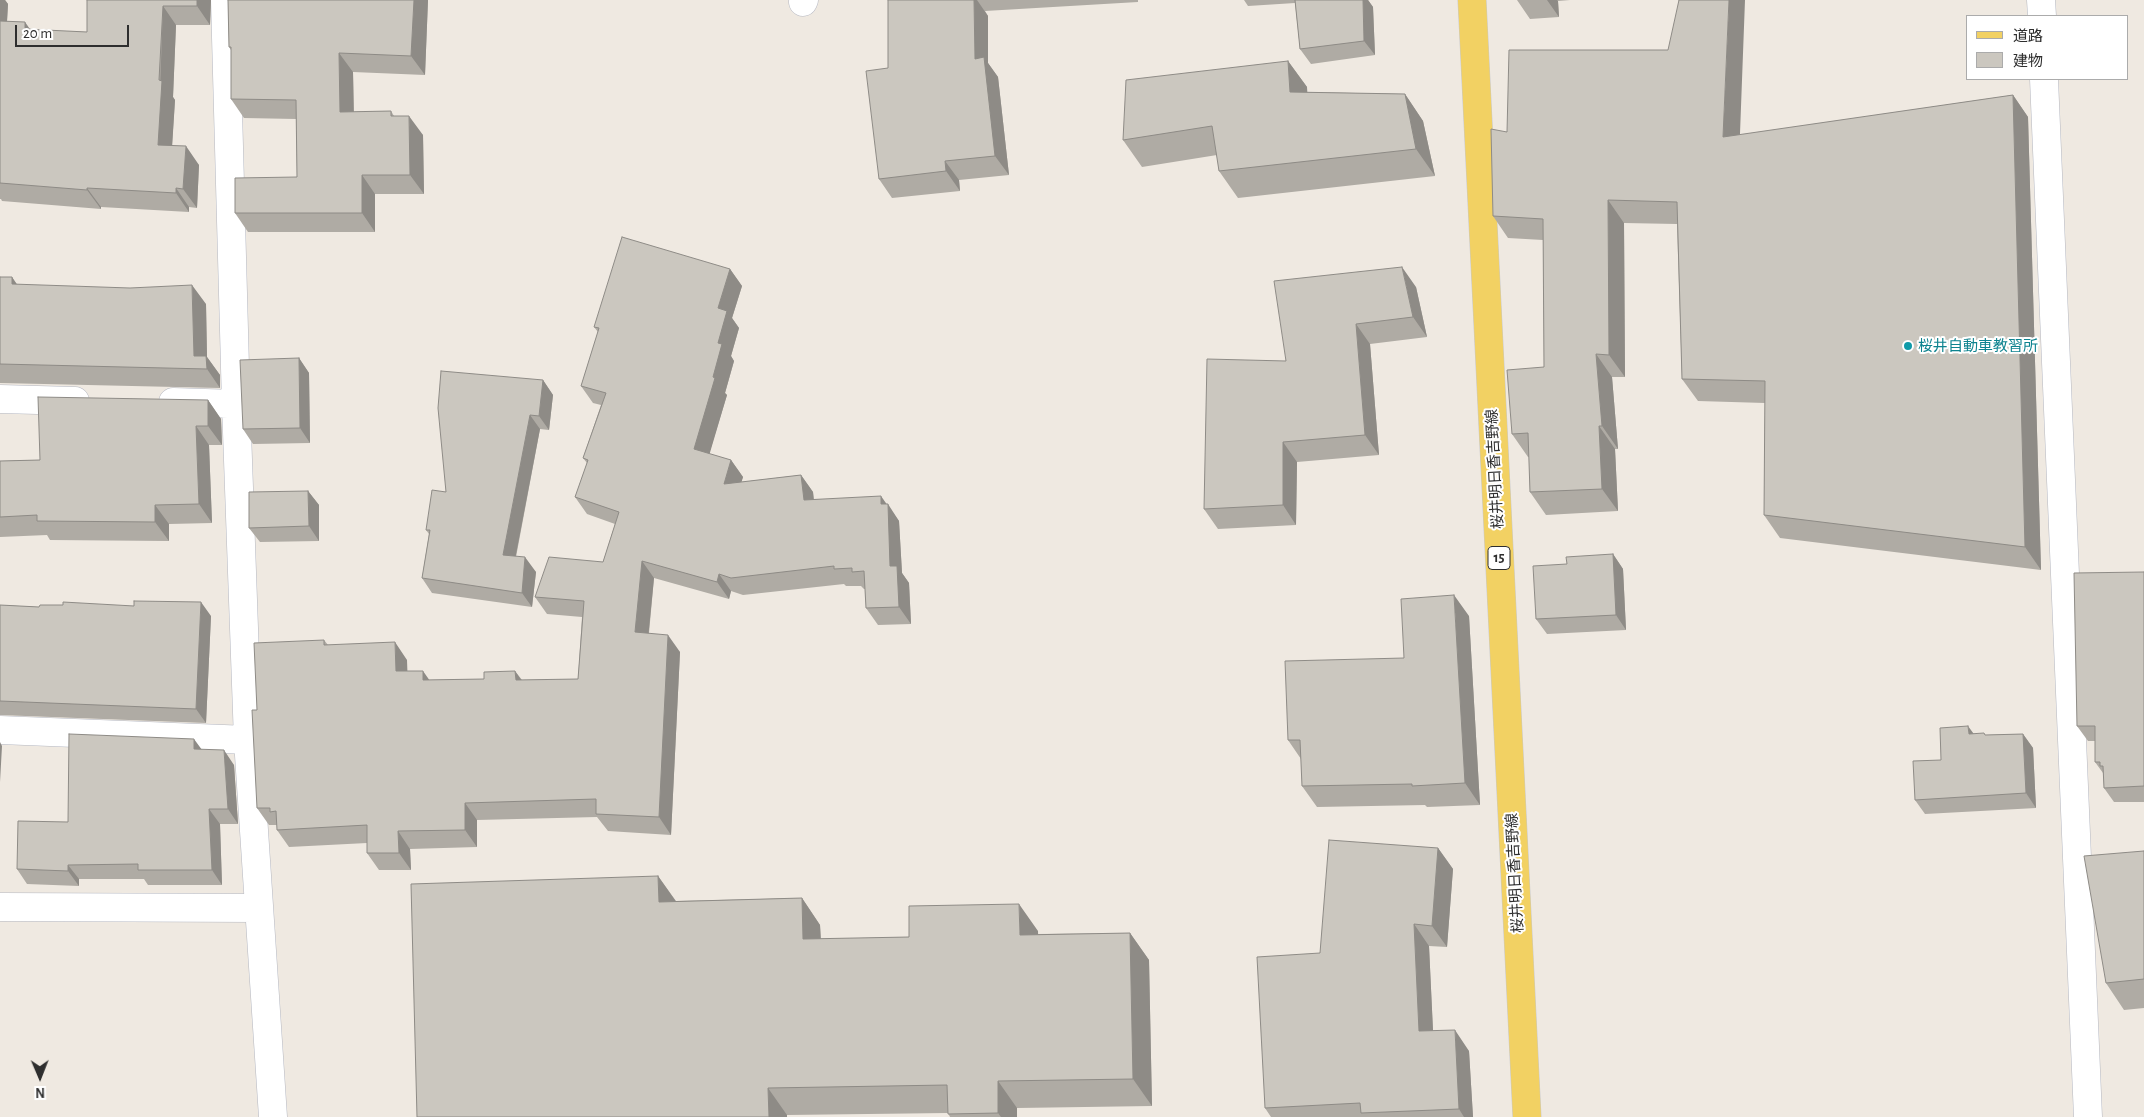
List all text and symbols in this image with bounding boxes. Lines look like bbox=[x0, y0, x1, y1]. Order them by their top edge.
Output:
scale bar bbox=[18, 15, 131, 47]
legend bbox=[1966, 15, 2129, 80]
text: 20 m bbox=[23, 26, 52, 41]
text: 道路 bbox=[2013, 29, 2043, 44]
text: 建物 bbox=[2013, 54, 2043, 69]
place label: 桜井自動車教習所 bbox=[1918, 337, 2038, 355]
marker: 桜井自動車教習所 bbox=[1902, 340, 1914, 352]
street label: 桜井明日香吉野線 bbox=[1483, 409, 1507, 529]
road number: 15 bbox=[1488, 546, 1510, 570]
street label: 桜井明日香吉野線 bbox=[1503, 813, 1527, 933]
north arrow bbox=[15, 1052, 65, 1102]
text: N bbox=[35, 1085, 45, 1099]

